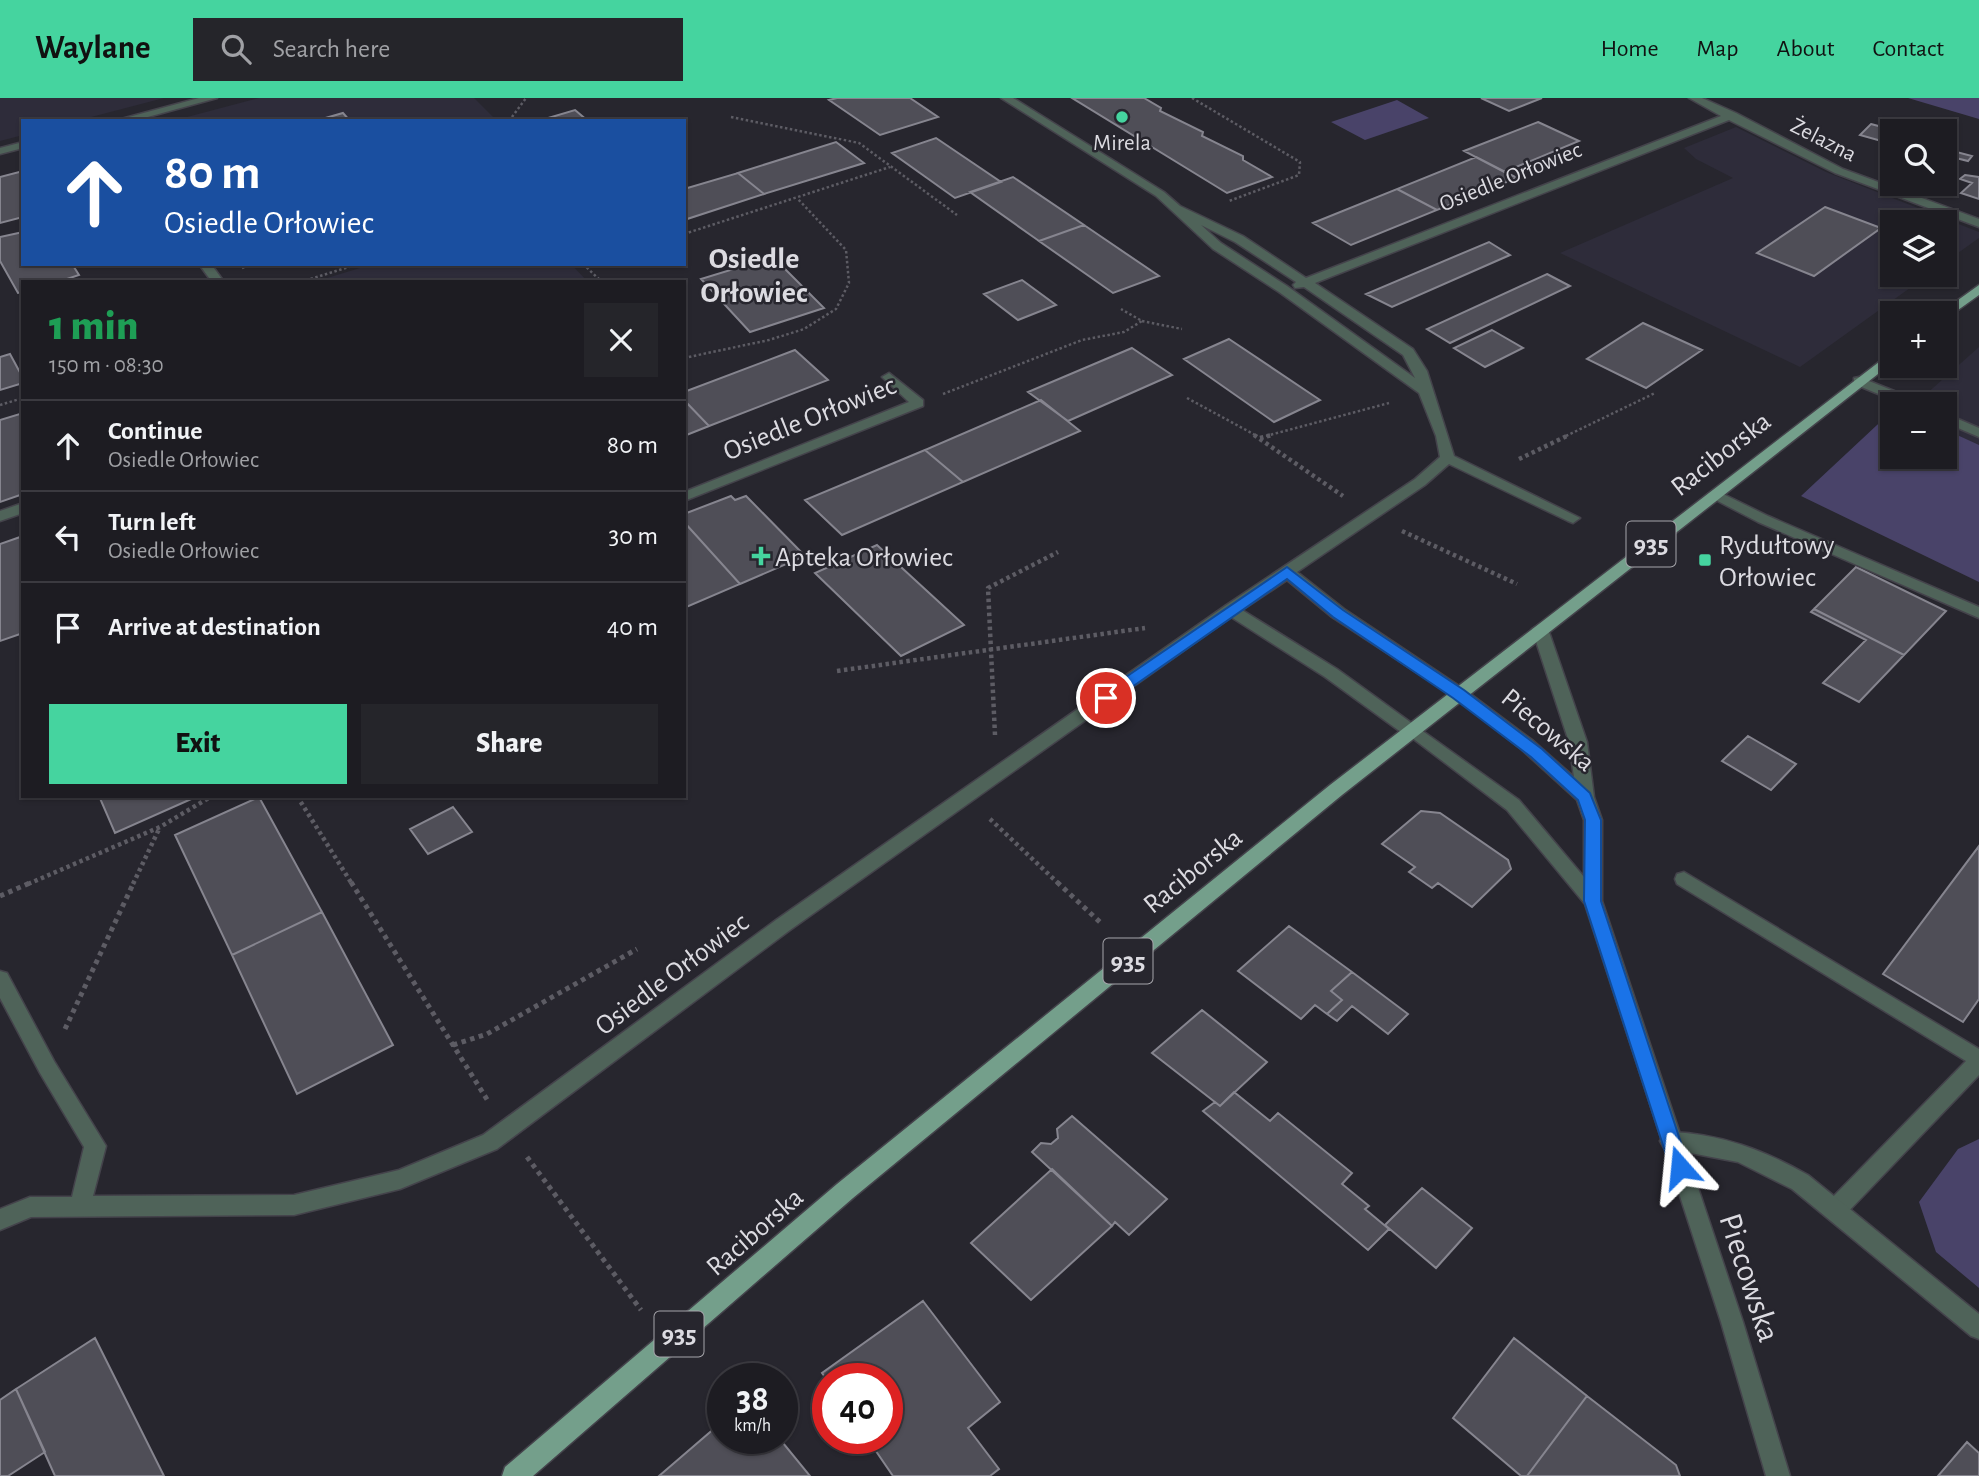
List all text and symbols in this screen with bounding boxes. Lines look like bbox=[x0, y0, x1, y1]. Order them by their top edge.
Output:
search box bbox=[193, 18, 683, 81]
icon: search bbox=[217, 30, 255, 68]
text: Waylane bbox=[35, 32, 151, 65]
text: Search here bbox=[273, 36, 390, 62]
text: Home bbox=[1601, 37, 1659, 61]
text: Map bbox=[1697, 37, 1739, 61]
text: About bbox=[1777, 37, 1834, 61]
text: Contact bbox=[1872, 37, 1944, 61]
marker: Mirela bbox=[1114, 109, 1130, 125]
street label: Żelazna bbox=[1787, 112, 1861, 167]
map controls bbox=[1880, 119, 1957, 469]
button: search bbox=[1880, 119, 1957, 196]
place label: Mirela bbox=[1093, 132, 1151, 155]
street label: Osiedle Orłowiec bbox=[1436, 138, 1585, 216]
icon: ahead bbox=[49, 147, 140, 238]
text: 80 m bbox=[164, 149, 261, 198]
text: Osiedle Orłowiec bbox=[164, 207, 374, 239]
button: layers bbox=[1880, 210, 1957, 287]
district label: Osiedle Orłowiec bbox=[700, 244, 808, 308]
button: + bbox=[1880, 301, 1957, 378]
button: close bbox=[584, 303, 658, 377]
text: 1 min bbox=[49, 305, 138, 347]
text: 150 m · 08:30 bbox=[49, 354, 164, 377]
street label: Osiedle Orłowiec bbox=[719, 371, 900, 466]
button: − bbox=[1880, 392, 1957, 469]
street label: Raciborska bbox=[1666, 407, 1776, 502]
text: Continue bbox=[108, 418, 203, 444]
icon: ahead bbox=[49, 427, 87, 465]
text: 80 m bbox=[607, 432, 658, 458]
text: Osiedle Orłowiec bbox=[108, 449, 259, 472]
text: Turn left bbox=[108, 509, 196, 535]
icon: left bbox=[49, 518, 87, 556]
road number: 935 bbox=[1626, 522, 1676, 566]
text: 30 m bbox=[608, 523, 658, 549]
place label: Rydułtowy Orłowiec bbox=[1719, 532, 1834, 592]
text: Osiedle Orłowiec bbox=[108, 540, 259, 563]
place label: Apteka Orłowiec bbox=[775, 544, 953, 572]
marker: Apteka Orłowiec bbox=[753, 548, 769, 564]
marker: Rydułtowy Orłowiec bbox=[1697, 552, 1713, 568]
icon: arrive bbox=[49, 609, 87, 647]
text: Arrive at destination bbox=[108, 614, 321, 640]
text: 40 m bbox=[607, 614, 658, 640]
pin bbox=[1076, 668, 1136, 728]
icon: arrive bbox=[1087, 679, 1125, 717]
street label: Piecowska bbox=[1496, 684, 1600, 778]
button: Exit bbox=[49, 704, 347, 784]
button: Share bbox=[361, 704, 658, 784]
street label: Raciborska bbox=[1139, 824, 1248, 920]
street label: Osiedle Orłowiec bbox=[590, 908, 754, 1041]
road number: 935 bbox=[1104, 939, 1152, 984]
position arrow bbox=[1643, 1130, 1717, 1204]
street label: Raciborska bbox=[702, 1183, 809, 1282]
street label: Piecowska bbox=[1712, 1209, 1785, 1346]
road number: 935 bbox=[654, 1312, 704, 1357]
speed limit sign: 40 bbox=[812, 1363, 903, 1454]
text: 38 bbox=[736, 1382, 769, 1417]
text: km/h bbox=[734, 1417, 771, 1435]

